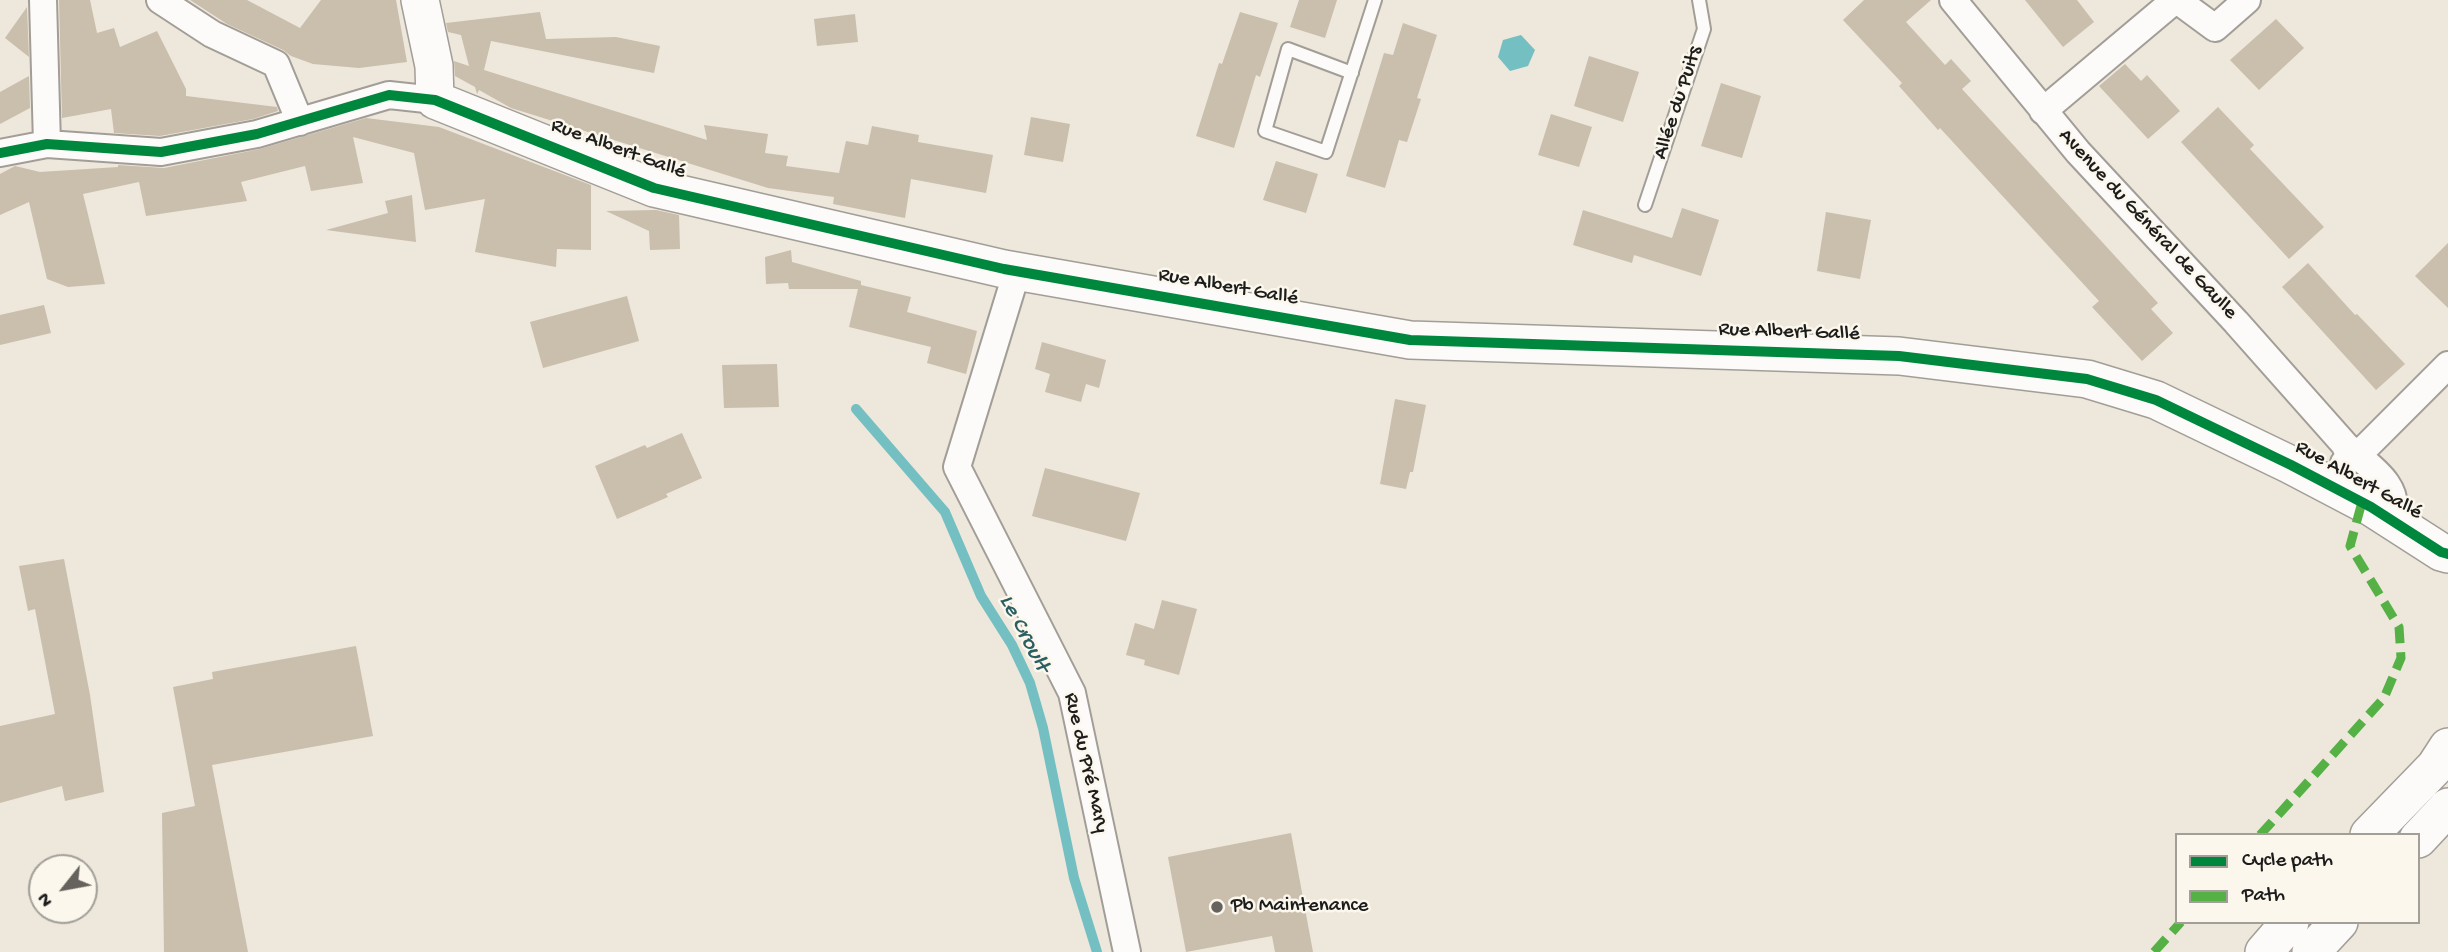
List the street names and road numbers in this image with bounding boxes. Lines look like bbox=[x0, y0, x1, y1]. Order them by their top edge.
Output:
street label: Allée du Puits bbox=[1649, 43, 1709, 163]
street label: Rue Albert Gallé bbox=[547, 114, 689, 186]
street label: Avenue du Général de Gaulle bbox=[2052, 124, 2242, 326]
street label: Rue Albert Gallé bbox=[1156, 263, 1300, 313]
street label: Rue Albert Gallé bbox=[1718, 318, 1860, 348]
street label: Rue Albert Gallé bbox=[2290, 436, 2426, 526]
street label: Rue du Pré Mary bbox=[1057, 691, 1113, 835]

